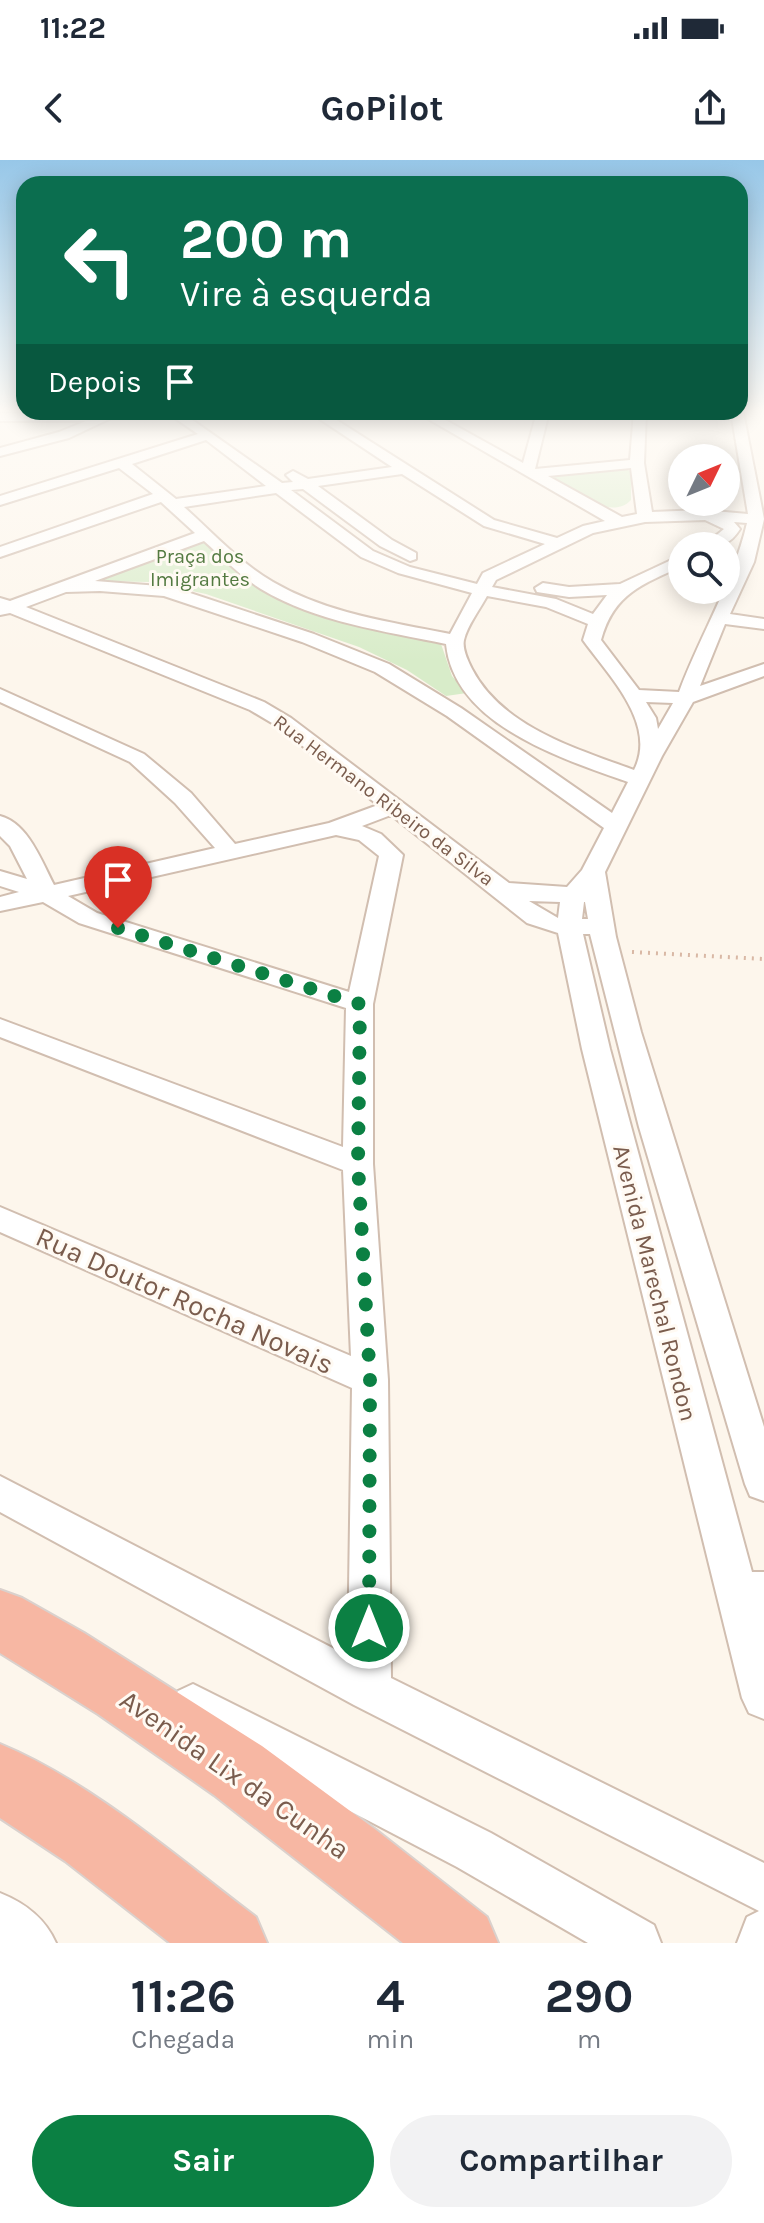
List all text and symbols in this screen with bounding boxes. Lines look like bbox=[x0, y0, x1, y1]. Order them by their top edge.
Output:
text: 11:22 bbox=[40, 10, 106, 46]
icon: back bbox=[32, 86, 76, 130]
icon: share bbox=[688, 86, 732, 130]
text: GoPilot bbox=[321, 87, 444, 129]
text: 200 m bbox=[180, 206, 352, 271]
icon: left bbox=[48, 208, 152, 312]
text: Vire à esquerda bbox=[180, 273, 432, 315]
icon: arrive bbox=[158, 360, 202, 404]
text: Depois bbox=[48, 364, 142, 400]
north arrow bbox=[668, 444, 740, 516]
map controls bbox=[668, 444, 740, 604]
button: search bbox=[668, 532, 740, 604]
park label: Praça dos Imigrantes bbox=[150, 545, 250, 591]
street label: Rua Hermano Ribeiro da Silva bbox=[269, 710, 498, 891]
pin bbox=[84, 846, 152, 928]
icon: arrive bbox=[96, 858, 140, 902]
street label: Avenida Marechal Rondon bbox=[607, 1142, 703, 1424]
street label: Rua Doutor Rocha Novais bbox=[31, 1220, 339, 1381]
position arrow bbox=[327, 1586, 411, 1670]
street label: Avenida Lix da Cunha bbox=[114, 1683, 356, 1866]
text: 11:26 bbox=[131, 1968, 236, 2024]
text: 4 bbox=[376, 1968, 405, 2024]
text: 290 bbox=[545, 1968, 633, 2024]
text: Chegada bbox=[131, 2024, 235, 2055]
text: min bbox=[366, 2024, 414, 2055]
text: m bbox=[577, 2024, 601, 2055]
button: Sair bbox=[32, 2115, 374, 2207]
button: Compartilhar bbox=[390, 2115, 732, 2207]

